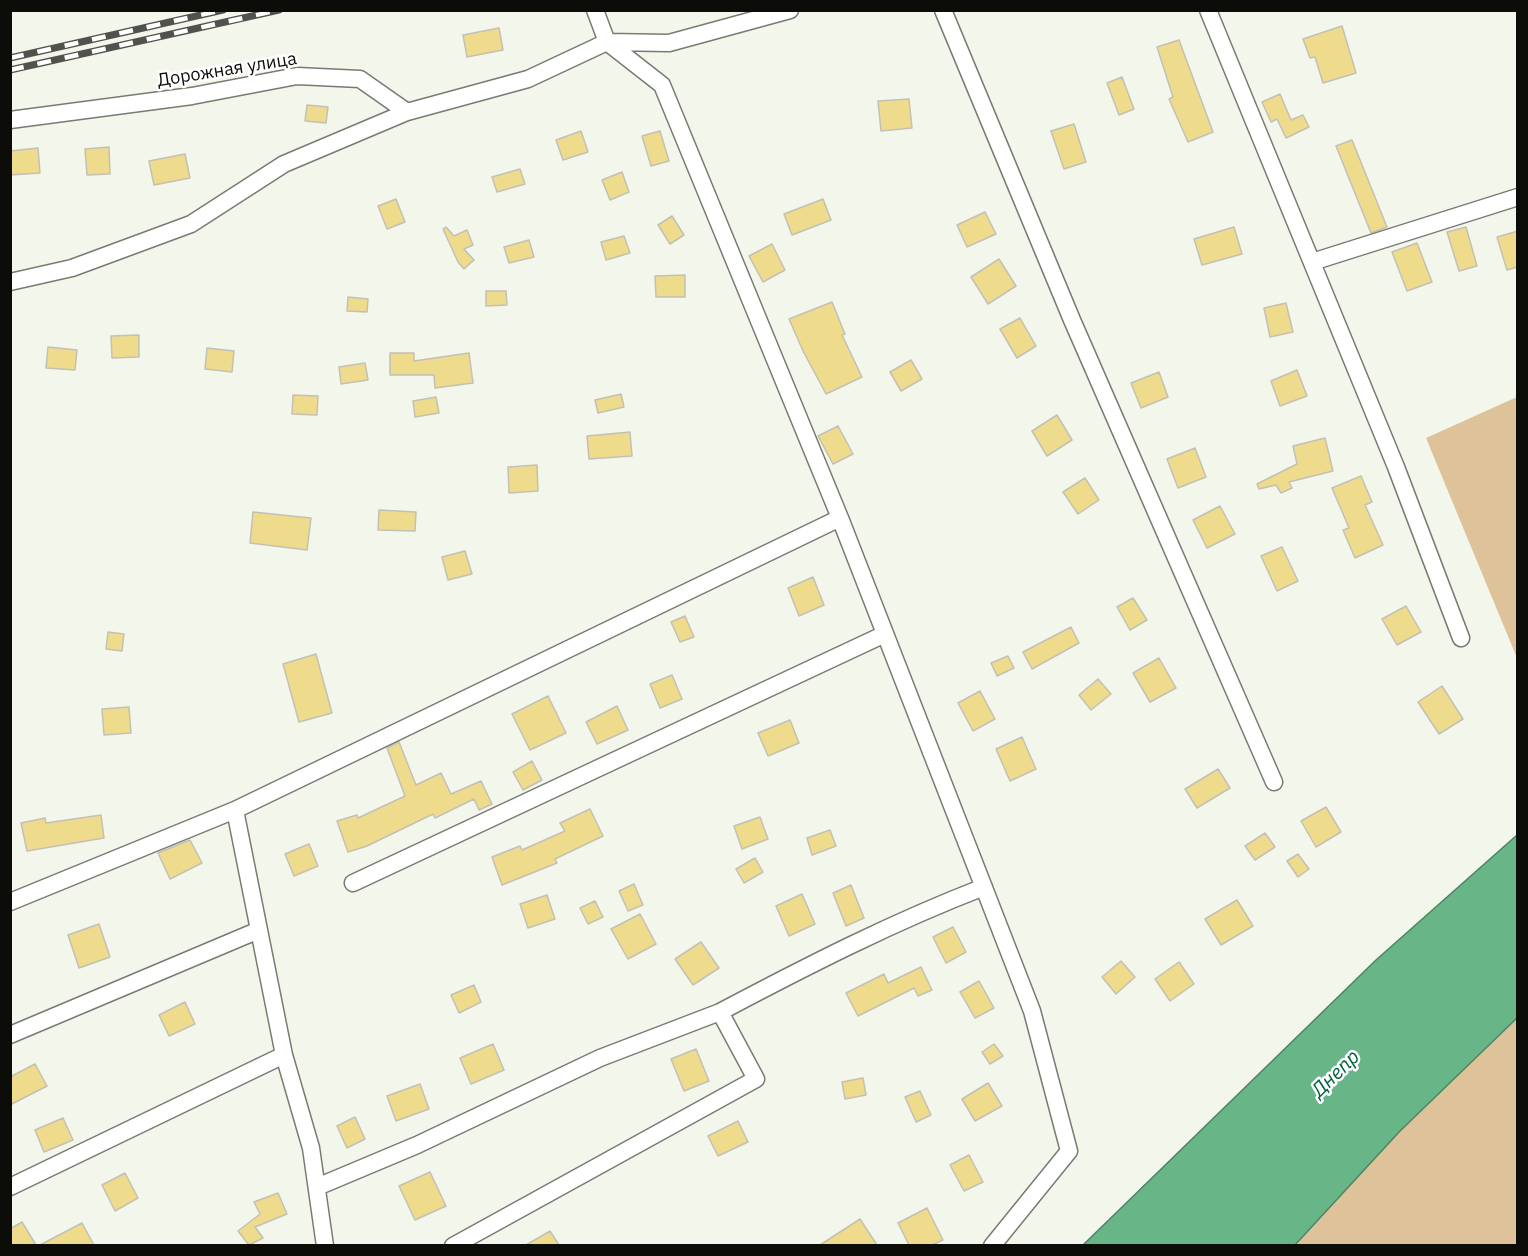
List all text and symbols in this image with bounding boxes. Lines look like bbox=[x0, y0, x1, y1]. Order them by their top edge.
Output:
street label: Дорожная улица bbox=[156, 48, 298, 92]
water label: Днепр bbox=[1307, 1045, 1365, 1103]

